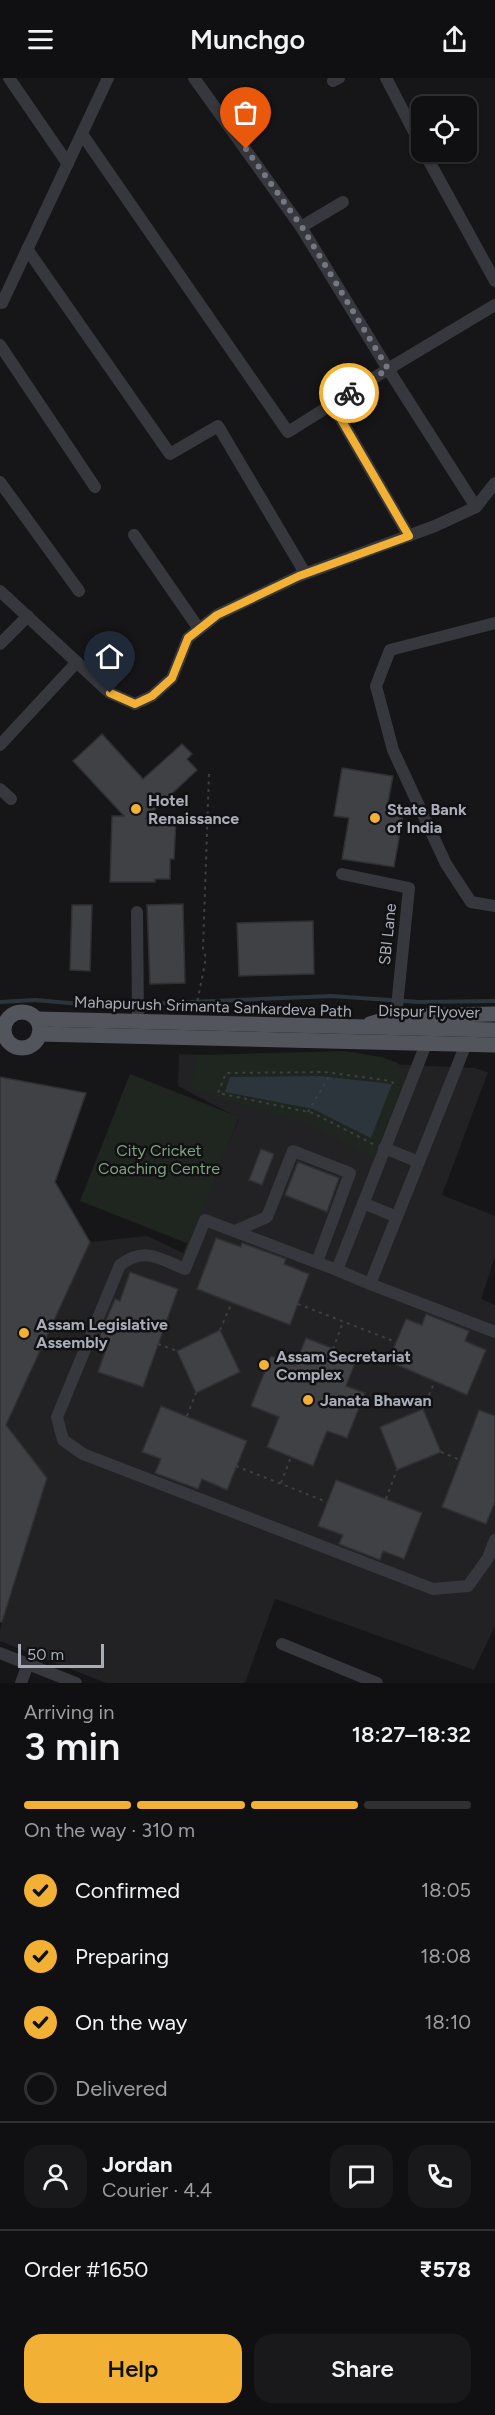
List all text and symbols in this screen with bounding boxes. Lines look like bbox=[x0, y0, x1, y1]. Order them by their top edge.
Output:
icon: menu bbox=[24, 23, 57, 56]
text: Munchgo bbox=[190, 23, 305, 56]
icon: share bbox=[438, 23, 471, 56]
pin bbox=[220, 87, 271, 149]
icon: bag bbox=[229, 96, 262, 129]
map controls bbox=[411, 96, 477, 162]
button: locate bbox=[411, 96, 477, 162]
courier bbox=[319, 363, 379, 423]
icon: bike bbox=[333, 377, 366, 410]
pin bbox=[84, 631, 135, 693]
icon: home bbox=[93, 640, 126, 673]
place label: Hotel Renaissance bbox=[148, 791, 239, 828]
place label: State Bank of India bbox=[387, 800, 467, 837]
marker: Hotel Renaissance bbox=[129, 802, 143, 816]
marker: State Bank of India bbox=[368, 811, 382, 825]
street label: SBI Lane bbox=[375, 902, 400, 966]
street label: Mahapurush Srimanta Sankardeva Path bbox=[74, 992, 352, 1021]
street label: Dispur Flyover bbox=[378, 1001, 481, 1022]
park label: City Cricket Coaching Centre bbox=[98, 1141, 220, 1178]
place label: Assam Legislative Assembly bbox=[36, 1315, 168, 1352]
marker: Assam Legislative Assembly bbox=[17, 1326, 31, 1340]
place label: Assam Secretariat Complex bbox=[276, 1347, 411, 1384]
marker: Assam Secretariat Complex bbox=[257, 1358, 271, 1372]
place label: Janata Bhawan bbox=[320, 1391, 432, 1410]
marker: Janata Bhawan bbox=[301, 1393, 315, 1407]
scale bar bbox=[18, 1641, 104, 1668]
text: 50 m bbox=[27, 1645, 64, 1664]
text: Arriving in bbox=[24, 1700, 114, 1724]
text: 18:27–18:32 bbox=[352, 1721, 471, 1748]
text: 3 min bbox=[24, 1723, 120, 1770]
text: On the way · 310 m bbox=[24, 1818, 195, 1842]
icon: check bbox=[24, 1874, 57, 1907]
text: Confirmed bbox=[75, 1877, 180, 1904]
text: 18:05 bbox=[421, 1878, 471, 1902]
icon: check bbox=[24, 1940, 57, 1973]
text: Preparing bbox=[75, 1943, 169, 1970]
text: 18:08 bbox=[420, 1944, 471, 1968]
icon: check bbox=[24, 2006, 57, 2039]
text: On the way bbox=[75, 2009, 187, 2036]
text: 18:10 bbox=[424, 2010, 471, 2034]
text: Delivered bbox=[75, 2075, 168, 2102]
button: person bbox=[24, 2145, 87, 2208]
button: chat bbox=[330, 2145, 393, 2208]
button: phone bbox=[408, 2145, 471, 2208]
text: Jordan bbox=[102, 2151, 173, 2178]
text: Courier · 4.4 bbox=[102, 2178, 212, 2202]
text: Order #1650 bbox=[24, 2256, 148, 2283]
text: ₹578 bbox=[419, 2256, 471, 2283]
button: Help bbox=[24, 2334, 242, 2403]
button: Share bbox=[254, 2334, 471, 2403]

